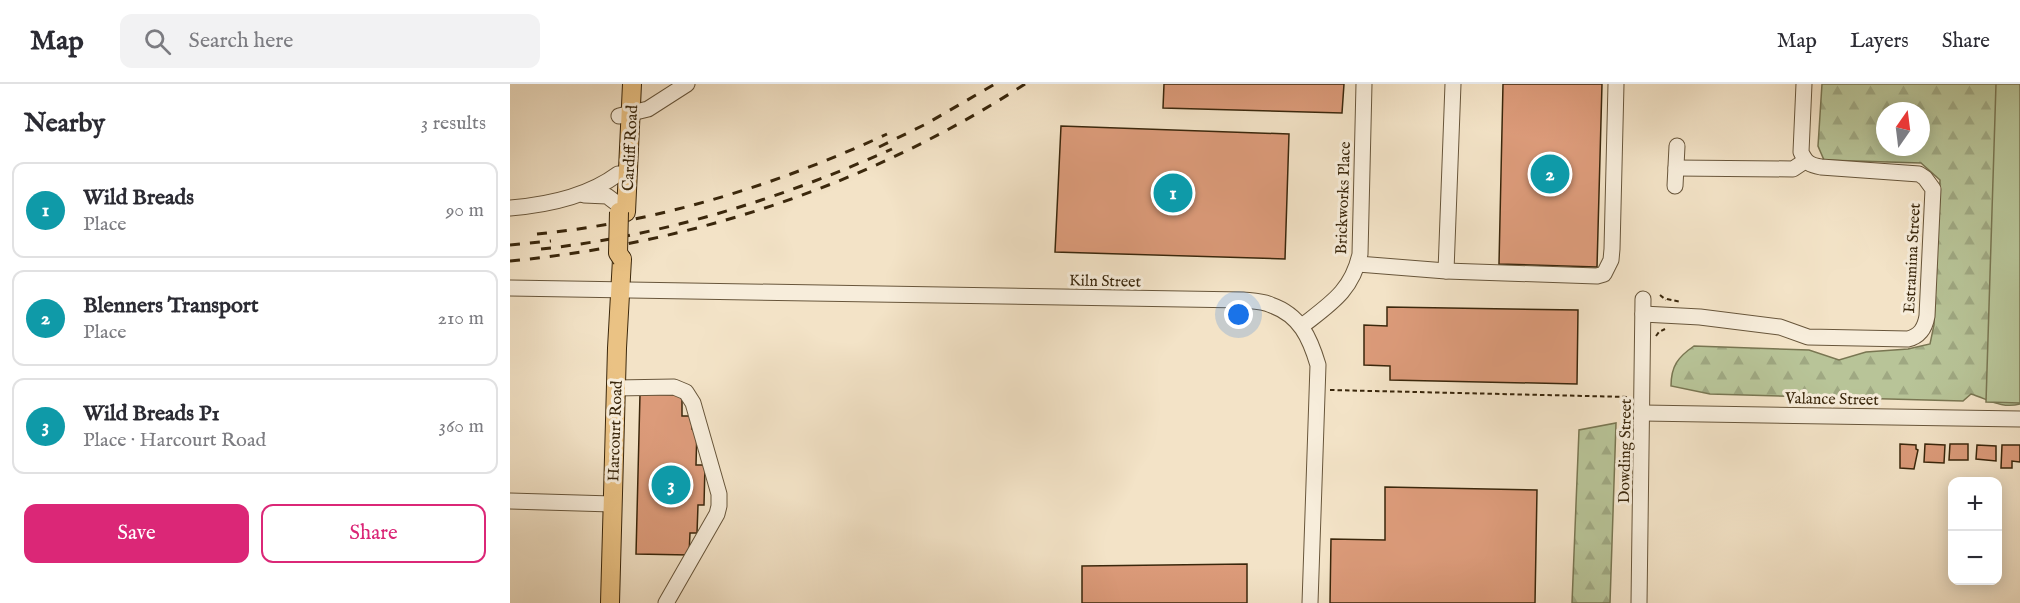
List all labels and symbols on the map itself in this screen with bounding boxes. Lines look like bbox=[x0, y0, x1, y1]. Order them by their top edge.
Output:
north arrow bbox=[1876, 102, 1930, 156]
street label: Cardiff Road bbox=[619, 104, 643, 192]
street label: Brickworks Place bbox=[1332, 141, 1356, 255]
pin: 2 bbox=[1530, 152, 1570, 196]
pin: 1 bbox=[1154, 170, 1192, 216]
street label: Estramina Street bbox=[1900, 202, 1926, 314]
street label: Kiln Street bbox=[1069, 271, 1142, 293]
your location bbox=[1224, 300, 1253, 329]
street label: Harcourt Road bbox=[604, 380, 628, 482]
street label: Valance Street bbox=[1784, 389, 1879, 411]
street label: Dowding Street bbox=[1615, 398, 1637, 504]
pin: 3 bbox=[652, 462, 690, 508]

